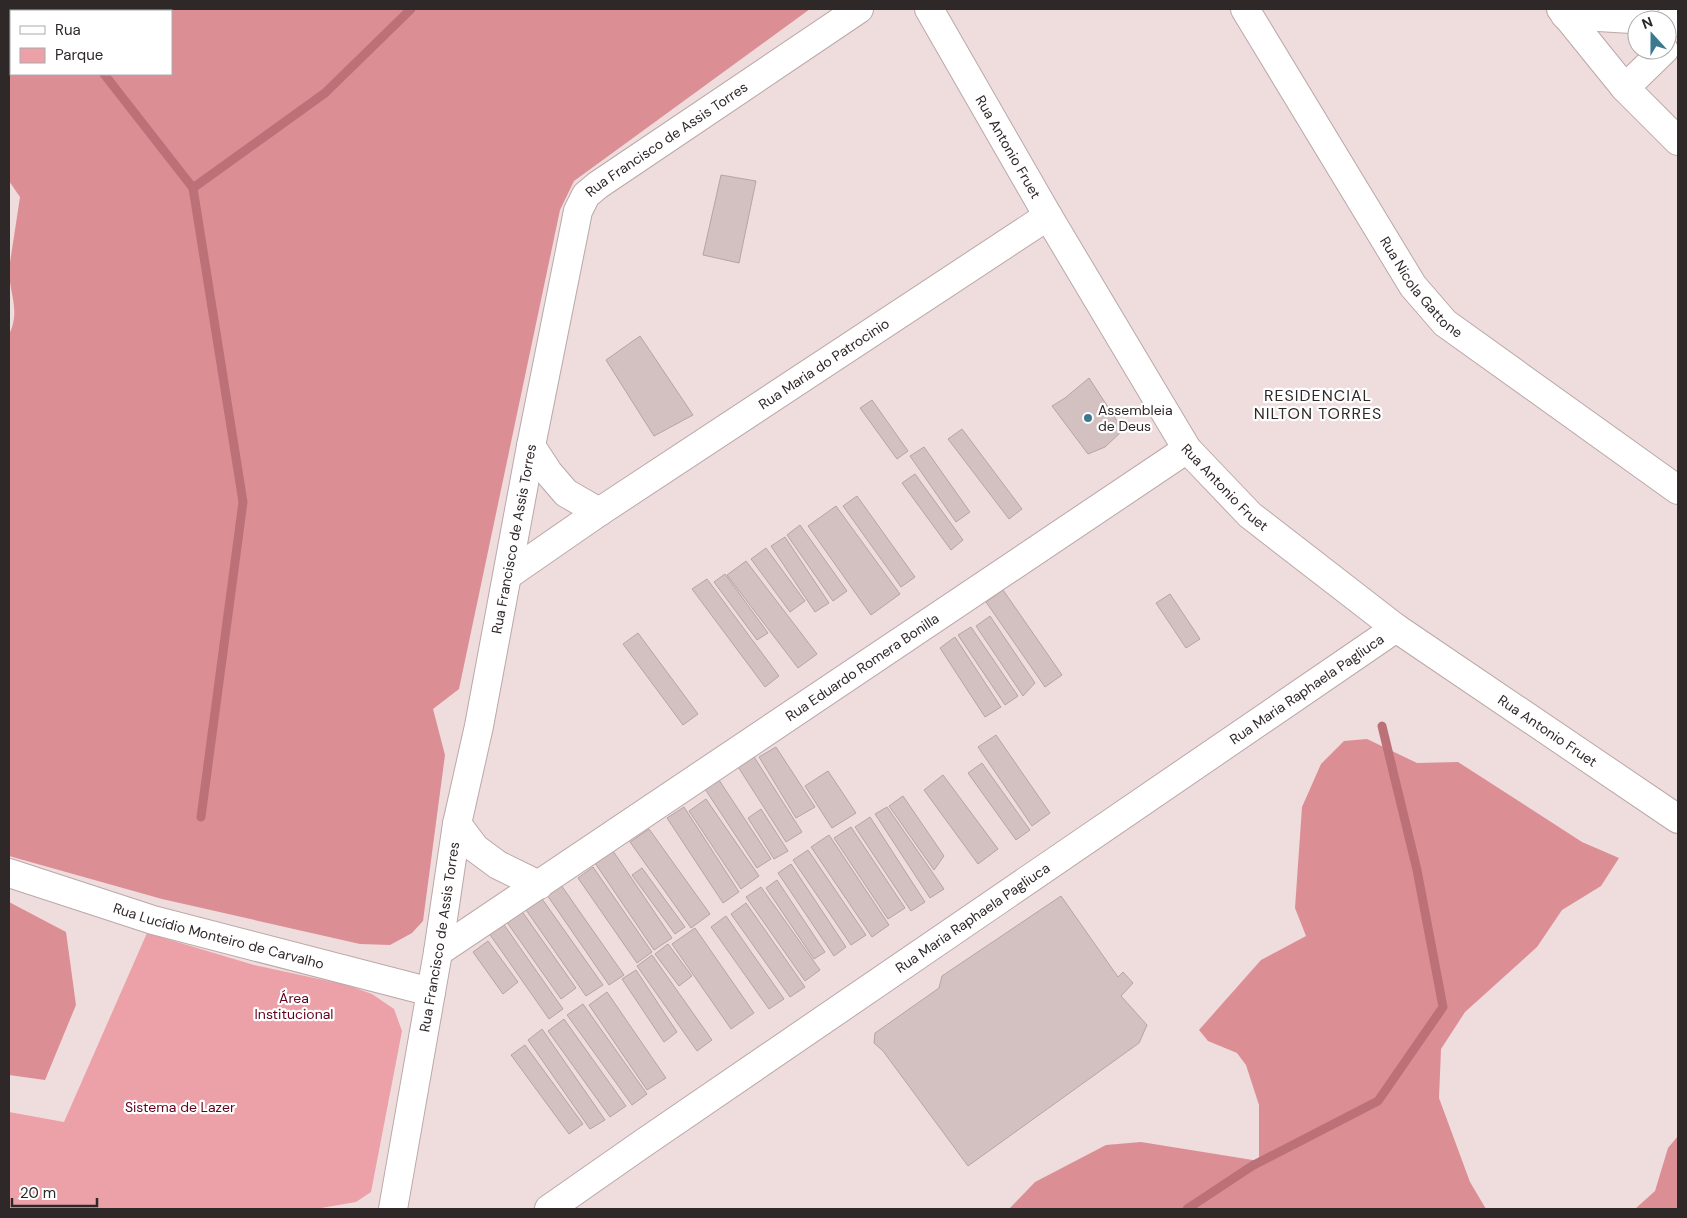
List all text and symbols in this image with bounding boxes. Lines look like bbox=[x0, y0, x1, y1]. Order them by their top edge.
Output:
legend bbox=[10, 10, 172, 75]
north arrow bbox=[1627, 10, 1677, 60]
text: N bbox=[1639, 13, 1655, 33]
text: Rua bbox=[55, 20, 81, 40]
text: Parque bbox=[55, 45, 103, 65]
street label: Rua Francisco de Assis Torres bbox=[582, 78, 751, 201]
street label: Rua Antonio Fruet bbox=[972, 92, 1045, 202]
street label: Rua Nicola Gattone bbox=[1376, 233, 1466, 342]
street label: Rua Maria do Patrocinio bbox=[755, 314, 893, 413]
district label: RESIDENCIAL NILTON TORRES bbox=[1254, 385, 1382, 424]
place label: Assembleia de Deus bbox=[1098, 401, 1173, 435]
marker: Assembleia de Deus bbox=[1082, 412, 1094, 424]
street label: Rua Antonio Fruet bbox=[1178, 440, 1272, 535]
street label: Rua Francisco de Assis Torres bbox=[487, 443, 540, 635]
street label: Rua Eduardo Romera Bonilla bbox=[782, 609, 942, 725]
street label: Rua Maria Raphaela Pagliuca bbox=[1226, 630, 1387, 748]
street label: Rua Antonio Fruet bbox=[1494, 691, 1601, 771]
street label: Rua Francisco de Assis Torres bbox=[415, 841, 463, 1034]
street label: Rua Maria Raphaela Pagliuca bbox=[892, 859, 1053, 977]
street label: Rua Lucídio Monteiro de Carvalho bbox=[111, 899, 326, 973]
park label: Área Institucional bbox=[255, 989, 333, 1023]
park label: Sistema de Lazer bbox=[125, 1098, 235, 1116]
scale bar bbox=[12, 1176, 98, 1208]
text: 20 m bbox=[20, 1183, 56, 1203]

